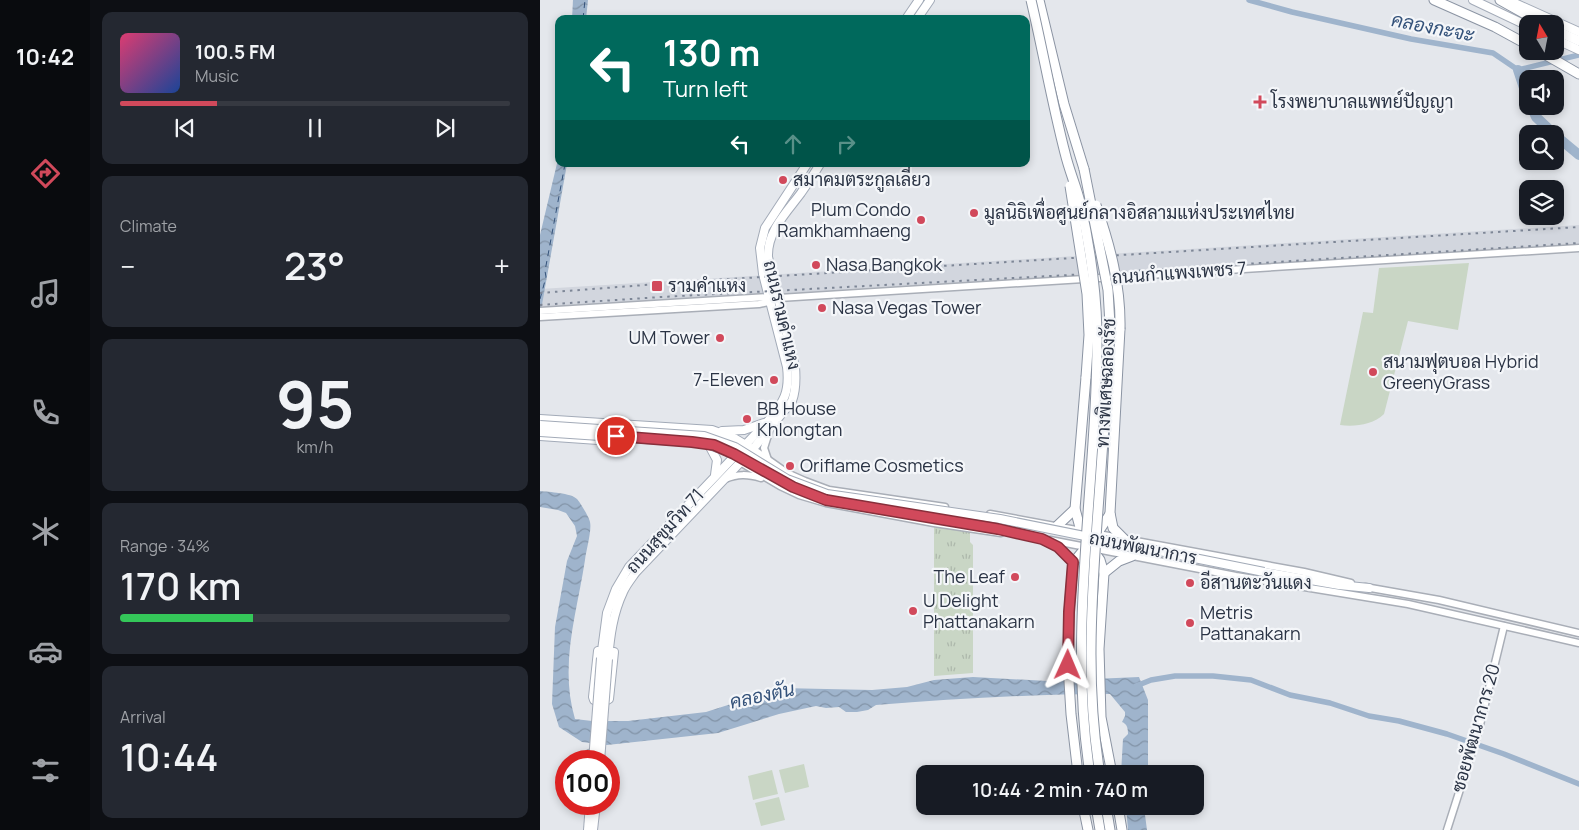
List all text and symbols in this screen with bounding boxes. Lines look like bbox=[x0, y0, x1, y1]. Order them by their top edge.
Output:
water label: คลองกะจะ bbox=[1389, 6, 1478, 48]
north arrow bbox=[1519, 15, 1564, 60]
map controls bbox=[1519, 15, 1564, 225]
text: 130 m bbox=[663, 29, 760, 77]
icon: left bbox=[580, 35, 645, 100]
text: 100.5 FM bbox=[195, 39, 275, 65]
text: 10:42 bbox=[16, 42, 74, 72]
text: Music bbox=[195, 65, 239, 87]
button: sound bbox=[1519, 70, 1564, 115]
text: Turn left bbox=[663, 74, 748, 104]
place label: โรงพยาบาลแพทย์ปัญญา bbox=[1270, 89, 1453, 113]
marker: โรงพยาบาลแพทย์ปัญญา bbox=[1253, 95, 1267, 109]
icon: previous bbox=[171, 114, 199, 142]
icon: pause bbox=[301, 114, 329, 142]
icon: next bbox=[431, 114, 459, 142]
button: search bbox=[1519, 125, 1564, 170]
icon: left bbox=[726, 130, 754, 158]
icon: ahead bbox=[779, 130, 807, 158]
icon: right bbox=[832, 130, 860, 158]
icon: directions bbox=[28, 156, 63, 191]
place label: สมาคมตระกูลเลี่ยว bbox=[793, 164, 931, 193]
marker: สมาคมตระกูลเลี่ยว bbox=[777, 174, 789, 186]
button: layers bbox=[1519, 180, 1564, 225]
place label: Plum Condo Ramkhamhaeng bbox=[777, 197, 911, 242]
place label: มูลนิธิเพื่อศูนย์กลางอิสลามแห่งประเทศไทย bbox=[984, 197, 1295, 226]
marker: มูลนิธิเพื่อศูนย์กลางอิสลามแห่งประเทศไทย bbox=[968, 207, 980, 219]
marker: Plum Condo Ramkhamhaeng bbox=[915, 214, 927, 226]
text: Climate bbox=[120, 215, 177, 237]
text: 23° bbox=[284, 239, 345, 291]
text: − bbox=[120, 247, 135, 285]
text: + bbox=[494, 247, 510, 285]
place label: Nasa Bangkok bbox=[826, 252, 943, 276]
street label: ถนนกำแพงเพชร 7 bbox=[1111, 255, 1247, 289]
street label: ถนนรามคำแหง bbox=[759, 258, 807, 372]
marker: Nasa Bangkok bbox=[810, 259, 822, 271]
place label: รามคำแหง bbox=[668, 273, 746, 297]
icon: music bbox=[28, 276, 63, 311]
marker: รามคำแหง bbox=[650, 279, 664, 293]
place label: Nasa Vegas Tower bbox=[832, 295, 982, 319]
marker: Nasa Vegas Tower bbox=[816, 302, 828, 314]
street label: ทางพิเศษฉลองรัช bbox=[1090, 318, 1120, 448]
place label: UM Tower bbox=[629, 325, 711, 349]
marker: UM Tower bbox=[714, 332, 726, 344]
place label: สนามฟุตบอล Hybrid GreenyGrass bbox=[1383, 349, 1539, 394]
text: 95 bbox=[276, 359, 354, 448]
marker: สนามฟุตบอล Hybrid GreenyGrass bbox=[1367, 366, 1379, 378]
place label: 7-Eleven bbox=[693, 367, 764, 391]
marker: 7-Eleven bbox=[768, 374, 780, 386]
icon: phone bbox=[28, 395, 63, 430]
place label: BB House Khlongtan bbox=[757, 396, 842, 441]
marker: BB House Khlongtan bbox=[741, 413, 753, 425]
pin bbox=[595, 415, 637, 457]
icon: arrive bbox=[602, 422, 630, 450]
text: km/h bbox=[296, 436, 334, 458]
place label: Oriflame Cosmetics bbox=[800, 453, 964, 477]
marker: Oriflame Cosmetics bbox=[784, 460, 796, 472]
street label: ถนนสุขุมวิท 71 bbox=[620, 483, 709, 579]
icon: climate bbox=[28, 514, 63, 549]
street label: ถนนพัฒนาการ bbox=[1087, 525, 1199, 569]
text: Range · 34% bbox=[120, 535, 210, 557]
text: 170 km bbox=[120, 559, 241, 611]
place label: The Leaf bbox=[934, 564, 1006, 588]
place label: อีสานตะวันแดง bbox=[1200, 570, 1312, 594]
marker: The Leaf bbox=[1009, 571, 1021, 583]
marker: อีสานตะวันแดง bbox=[1184, 577, 1196, 589]
place label: U Delight Phattanakarn bbox=[923, 588, 1035, 633]
place label: Metris Pattanakarn bbox=[1200, 600, 1301, 645]
marker: U Delight Phattanakarn bbox=[907, 605, 919, 617]
marker: Metris Pattanakarn bbox=[1184, 617, 1196, 629]
icon: car bbox=[28, 634, 63, 669]
position arrow bbox=[1041, 638, 1093, 690]
street label: ซอยพัฒนาการ 20 bbox=[1445, 661, 1505, 795]
water label: คลองตัน bbox=[727, 675, 797, 715]
text: Arrival bbox=[120, 706, 166, 728]
text: 10:44 bbox=[120, 730, 219, 782]
speed limit sign: 100 bbox=[555, 750, 620, 815]
icon: filters bbox=[28, 753, 63, 788]
text: 10:44 · 2 min · 740 m bbox=[972, 777, 1148, 803]

